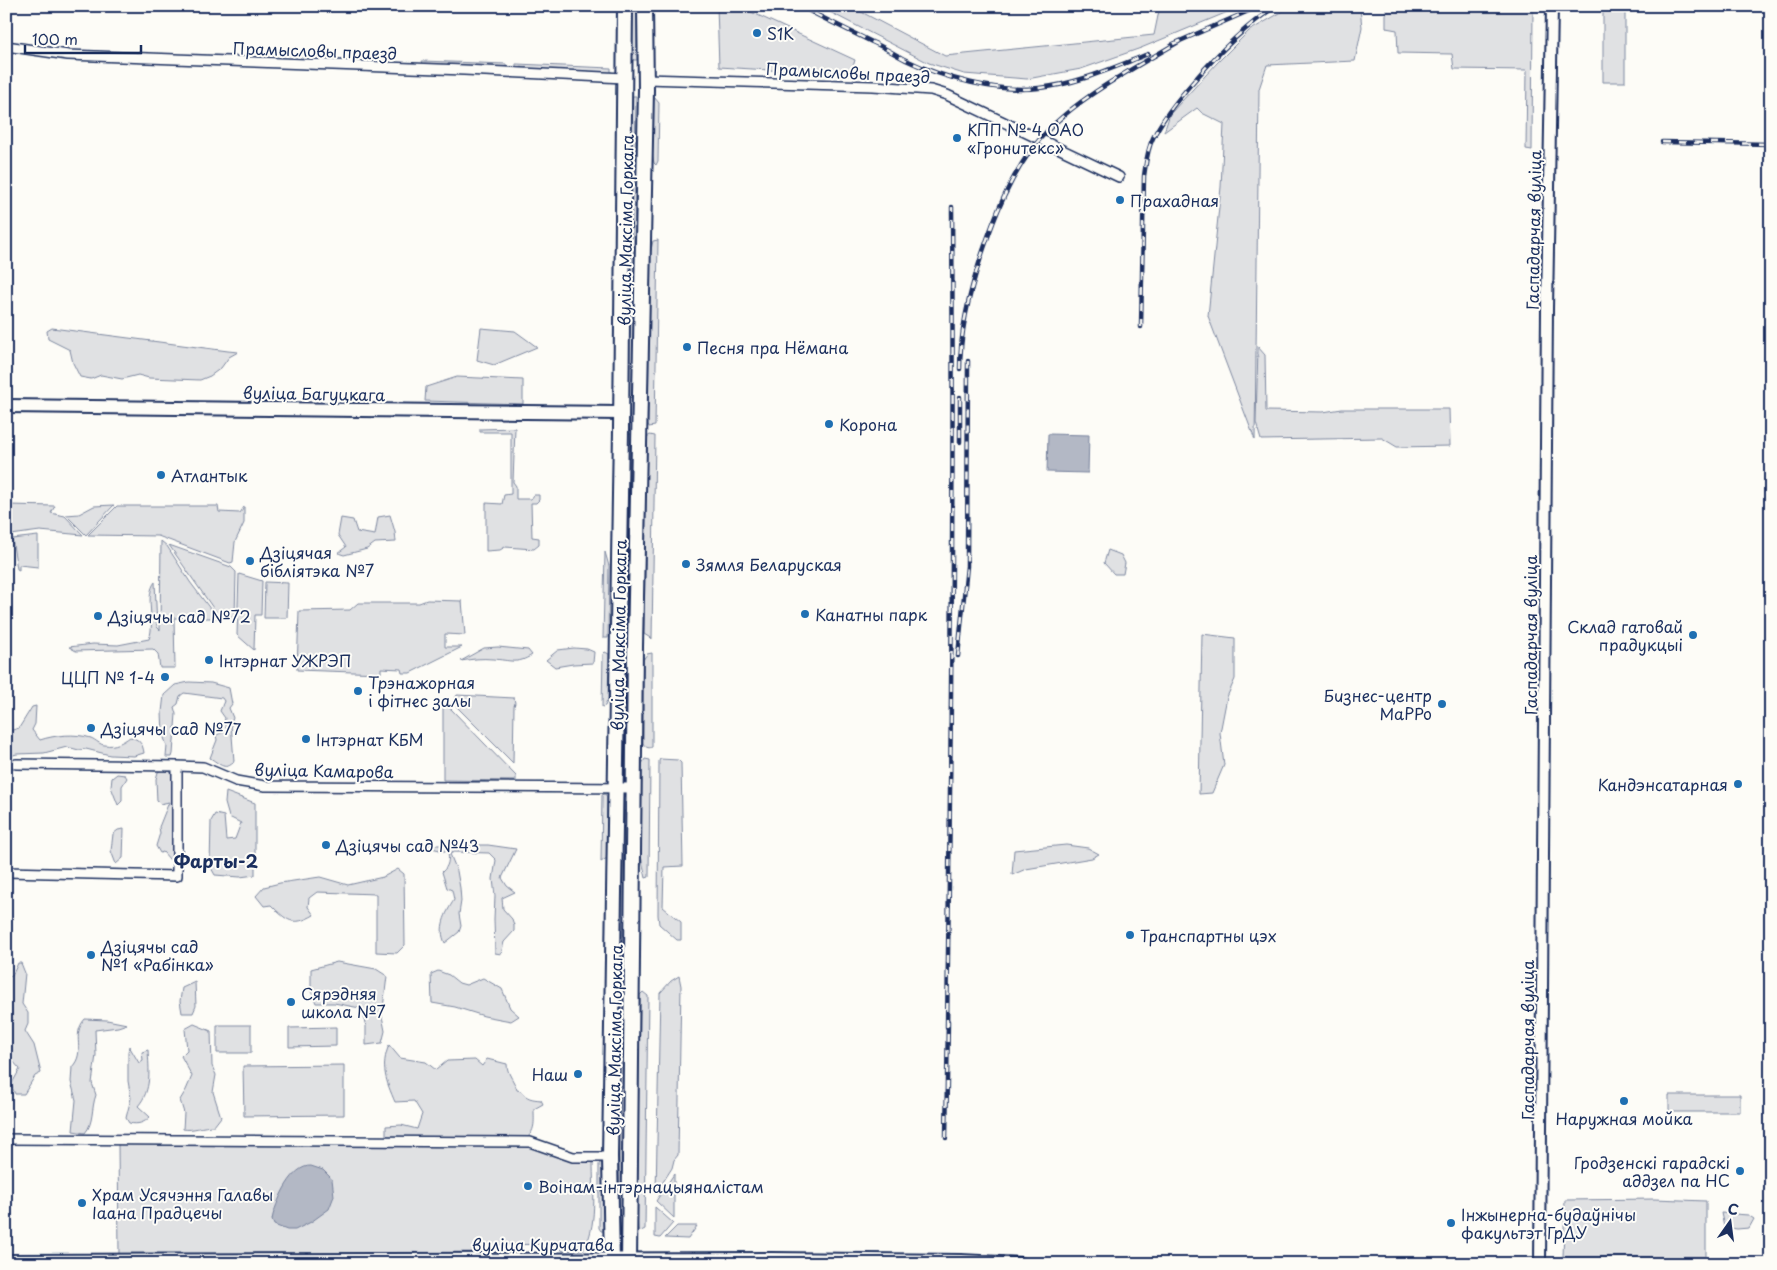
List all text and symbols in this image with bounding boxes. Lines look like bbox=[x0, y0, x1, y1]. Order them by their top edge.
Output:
place label: S1K bbox=[767, 21, 794, 45]
scale bar bbox=[25, 22, 141, 54]
text: 100 m bbox=[32, 27, 78, 50]
marker: S1K bbox=[751, 27, 763, 39]
street label: Прамысловы праезд bbox=[232, 35, 398, 65]
street label: Прамысловы праезд bbox=[765, 56, 931, 88]
place label: КПП № 4 ОАО «Гронитекс» bbox=[967, 117, 1084, 159]
marker: КПП № 4 ОАО «Гронитекс» bbox=[951, 132, 963, 144]
street label: вуліца Максіма Горкага bbox=[611, 134, 639, 326]
street label: Гаспадарчая вуліца bbox=[1520, 150, 1546, 310]
place label: Прахадная bbox=[1130, 188, 1219, 212]
marker: Прахадная bbox=[1114, 194, 1126, 206]
place label: Песня пра Нёмана bbox=[697, 335, 848, 359]
marker: Песня пра Нёмана bbox=[681, 341, 693, 353]
street label: вуліца Багуцкага bbox=[243, 380, 385, 406]
place label: Корона bbox=[839, 412, 897, 436]
marker: Корона bbox=[823, 418, 835, 430]
place label: Атлантык bbox=[171, 463, 248, 487]
marker: Атлантык bbox=[155, 469, 167, 481]
street label: вуліца Максіма Горкага bbox=[604, 539, 632, 731]
place label: Дзіцячая бібліятэка №7 bbox=[259, 540, 374, 582]
place label: Зямля Беларуская bbox=[696, 552, 842, 576]
marker: Дзіцячая бібліятэка №7 bbox=[244, 555, 256, 567]
street label: Гаспадарчая вуліца bbox=[1518, 555, 1542, 715]
marker: Зямля Беларуская bbox=[680, 558, 692, 570]
place label: Канатны парк bbox=[815, 602, 928, 626]
place label: Дзіцячы сад №72 bbox=[107, 604, 251, 628]
marker: Канатны парк bbox=[799, 608, 811, 620]
marker: Дзіцячы сад №72 bbox=[92, 610, 104, 622]
place label: Склад гатовай прадукцыі bbox=[1567, 614, 1683, 656]
marker: Склад гатовай прадукцыі bbox=[1687, 629, 1699, 641]
place label: Інтэрнат УЖРЭП bbox=[219, 648, 352, 672]
marker: Інтэрнат УЖРЭП bbox=[203, 654, 215, 666]
place label: ЦЦП № 1-4 bbox=[61, 665, 155, 689]
place label: Трэнажорная і фітнес залы bbox=[368, 670, 475, 712]
marker: ЦЦП № 1-4 bbox=[159, 671, 171, 683]
place label: Бизнес-центр МаРРо bbox=[1324, 683, 1432, 725]
marker: Трэнажорная і фітнес залы bbox=[352, 685, 364, 697]
marker: Бизнес-центр МаРРо bbox=[1436, 698, 1448, 710]
place label: Дзіцячы сад №77 bbox=[100, 716, 242, 740]
marker: Дзіцячы сад №77 bbox=[85, 722, 97, 734]
place label: Інтэрнат КБМ bbox=[316, 727, 424, 751]
marker: Інтэрнат КБМ bbox=[300, 733, 312, 745]
street label: вуліца Камарова bbox=[254, 757, 394, 783]
place label: Кандэнсатарная bbox=[1597, 772, 1728, 796]
marker: Кандэнсатарная bbox=[1732, 778, 1744, 790]
place label: Дзіцячы сад №43 bbox=[335, 833, 479, 857]
marker: Дзіцячы сад №43 bbox=[320, 839, 332, 851]
district label: Фарты-2 bbox=[174, 847, 259, 874]
place label: Транспартны цэх bbox=[1140, 923, 1277, 947]
marker: Транспартны цэх bbox=[1124, 929, 1136, 941]
place label: Дзіцячы сад №1 «Рабінка» bbox=[100, 934, 214, 976]
street label: вуліца Максіма Горкага bbox=[600, 944, 628, 1136]
marker: Дзіцячы сад №1 «Рабінка» bbox=[85, 949, 97, 961]
street label: Гаспадарчая вуліца bbox=[1515, 960, 1539, 1120]
place label: Сярэдняя школа №7 bbox=[301, 981, 386, 1023]
marker: Сярэдняя школа №7 bbox=[285, 996, 297, 1008]
place label: Наш bbox=[532, 1062, 568, 1086]
marker: Наш bbox=[572, 1068, 584, 1080]
marker: Наружная мойка bbox=[1618, 1095, 1630, 1107]
place label: Наружная мойка bbox=[1556, 1106, 1692, 1130]
place label: Гродзенскі гарадскі аддзел па НС bbox=[1574, 1150, 1730, 1192]
marker: Гродзенскі гарадскі аддзел па НС bbox=[1734, 1165, 1746, 1177]
place label: Воінам-інтэрнацыяналістам bbox=[538, 1174, 764, 1198]
marker: Воінам-інтэрнацыяналістам bbox=[522, 1180, 534, 1192]
place label: Храм Усячэння Галавы Іаана Прадцечы bbox=[92, 1182, 273, 1224]
marker: Храм Усячэння Галавы Іаана Прадцечы bbox=[76, 1197, 88, 1209]
text: С bbox=[1726, 1197, 1741, 1220]
north arrow bbox=[1704, 1198, 1754, 1248]
place label: Інжынерна-будаўнічы факультэт ГрДУ bbox=[1461, 1202, 1636, 1244]
marker: Інжынерна-будаўнічы факультэт ГрДУ bbox=[1445, 1217, 1457, 1229]
street label: вуліца Курчатава bbox=[472, 1232, 614, 1256]

